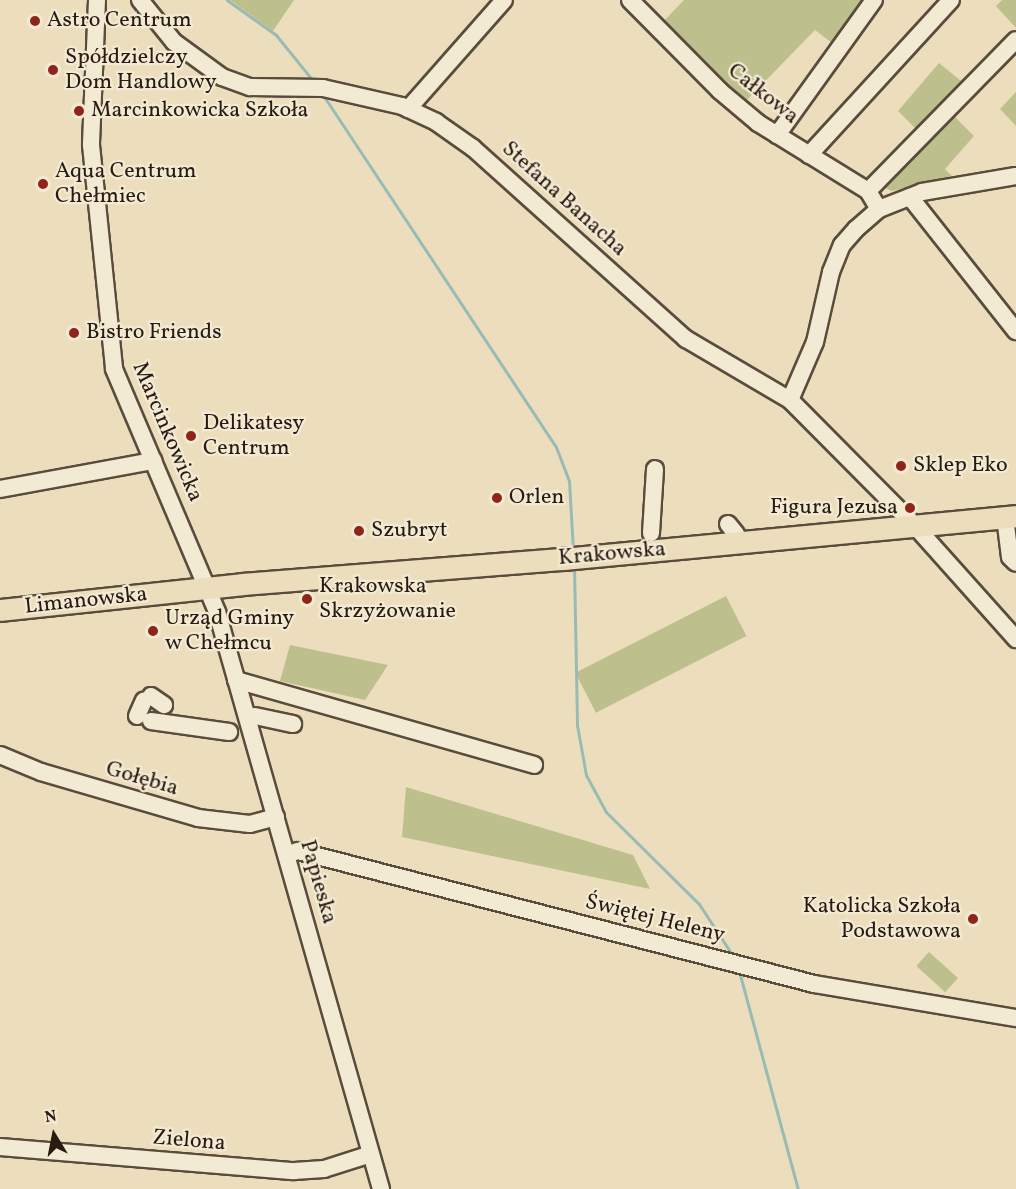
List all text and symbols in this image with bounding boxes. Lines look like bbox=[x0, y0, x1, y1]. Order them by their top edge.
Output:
place label: Astro Centrum bbox=[47, 8, 192, 34]
marker: Astro Centrum bbox=[28, 14, 42, 28]
place label: Spółdzielczy Dom Handlowy bbox=[65, 44, 217, 96]
street label: Całkowa bbox=[722, 58, 804, 130]
marker: Spółdzielczy Dom Handlowy bbox=[46, 63, 60, 77]
place label: Marcinkowicka Szkoła bbox=[91, 98, 309, 124]
marker: Marcinkowicka Szkoła bbox=[72, 104, 86, 118]
street label: Stefana Banacha bbox=[496, 136, 632, 262]
place label: Aqua Centrum Chełmiec bbox=[55, 158, 197, 210]
marker: Aqua Centrum Chełmiec bbox=[36, 177, 50, 191]
place label: Bistro Friends bbox=[86, 320, 222, 346]
marker: Bistro Friends bbox=[67, 326, 81, 340]
street label: Marcinkowicka bbox=[126, 358, 208, 506]
place label: Delikatesy Centrum bbox=[203, 410, 304, 462]
marker: Delikatesy Centrum bbox=[184, 429, 198, 443]
place label: Sklep Eko bbox=[913, 453, 1008, 479]
marker: Sklep Eko bbox=[894, 459, 908, 473]
place label: Orlen bbox=[509, 485, 564, 511]
marker: Orlen bbox=[490, 491, 504, 505]
place label: Figura Jezusa bbox=[770, 495, 898, 521]
marker: Figura Jezusa bbox=[903, 501, 917, 515]
place label: Szubryt bbox=[371, 518, 447, 544]
marker: Szubryt bbox=[352, 524, 366, 538]
street label: Krakowska bbox=[557, 536, 667, 572]
place label: Krakowska Skrzyżowanie bbox=[319, 573, 456, 624]
street label: Limanowska bbox=[23, 581, 149, 621]
marker: Krakowska Skrzyżowanie bbox=[300, 592, 314, 606]
place label: Urząd Gminy w Chełmcu bbox=[165, 605, 294, 656]
marker: Urząd Gminy w Chełmcu bbox=[146, 624, 160, 638]
street label: Gołębia bbox=[103, 756, 181, 802]
street label: Papieska bbox=[293, 837, 343, 927]
street label: Świętej Heleny bbox=[582, 889, 728, 949]
place label: Katolicka Szkoła Podstawowa bbox=[803, 893, 961, 944]
marker: Katolicka Szkoła Podstawowa bbox=[966, 912, 980, 926]
north arrow bbox=[24, 1105, 84, 1165]
text: N bbox=[43, 1105, 59, 1129]
street label: Zielona bbox=[151, 1125, 227, 1157]

